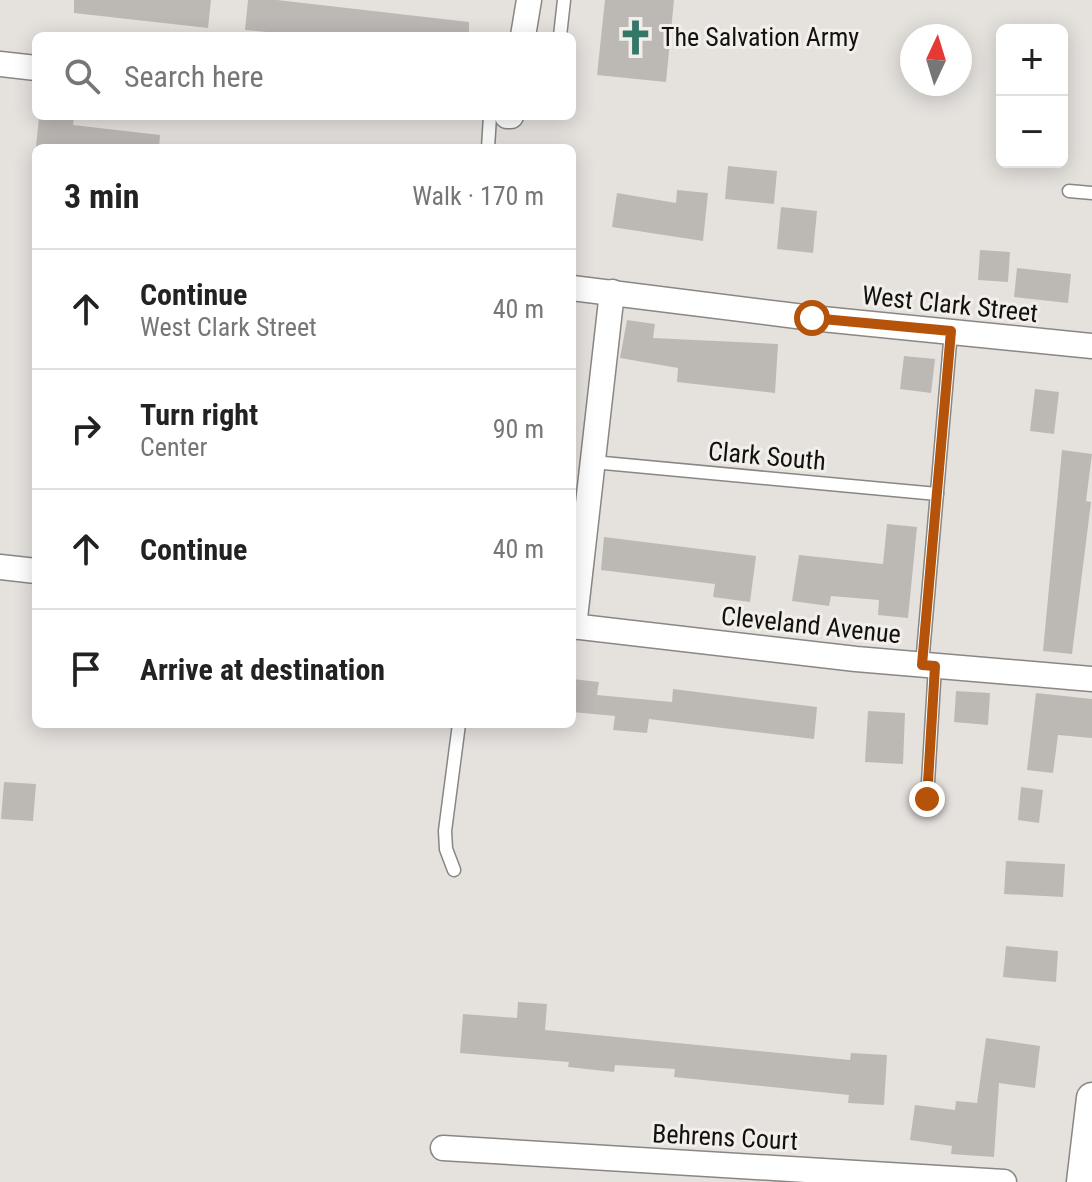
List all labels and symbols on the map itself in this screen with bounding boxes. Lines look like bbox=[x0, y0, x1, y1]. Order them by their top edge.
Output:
church icon: The Salvation Army bbox=[616, 18, 654, 56]
place label: The Salvation Army bbox=[661, 22, 859, 52]
north arrow bbox=[900, 24, 972, 96]
street label: West Clark Street bbox=[861, 280, 1039, 328]
route start bbox=[794, 300, 830, 336]
street label: Clark South bbox=[707, 436, 827, 476]
street label: Cleveland Avenue bbox=[720, 601, 902, 649]
route end bbox=[909, 781, 945, 817]
street label: Behrens Court bbox=[651, 1118, 799, 1156]

